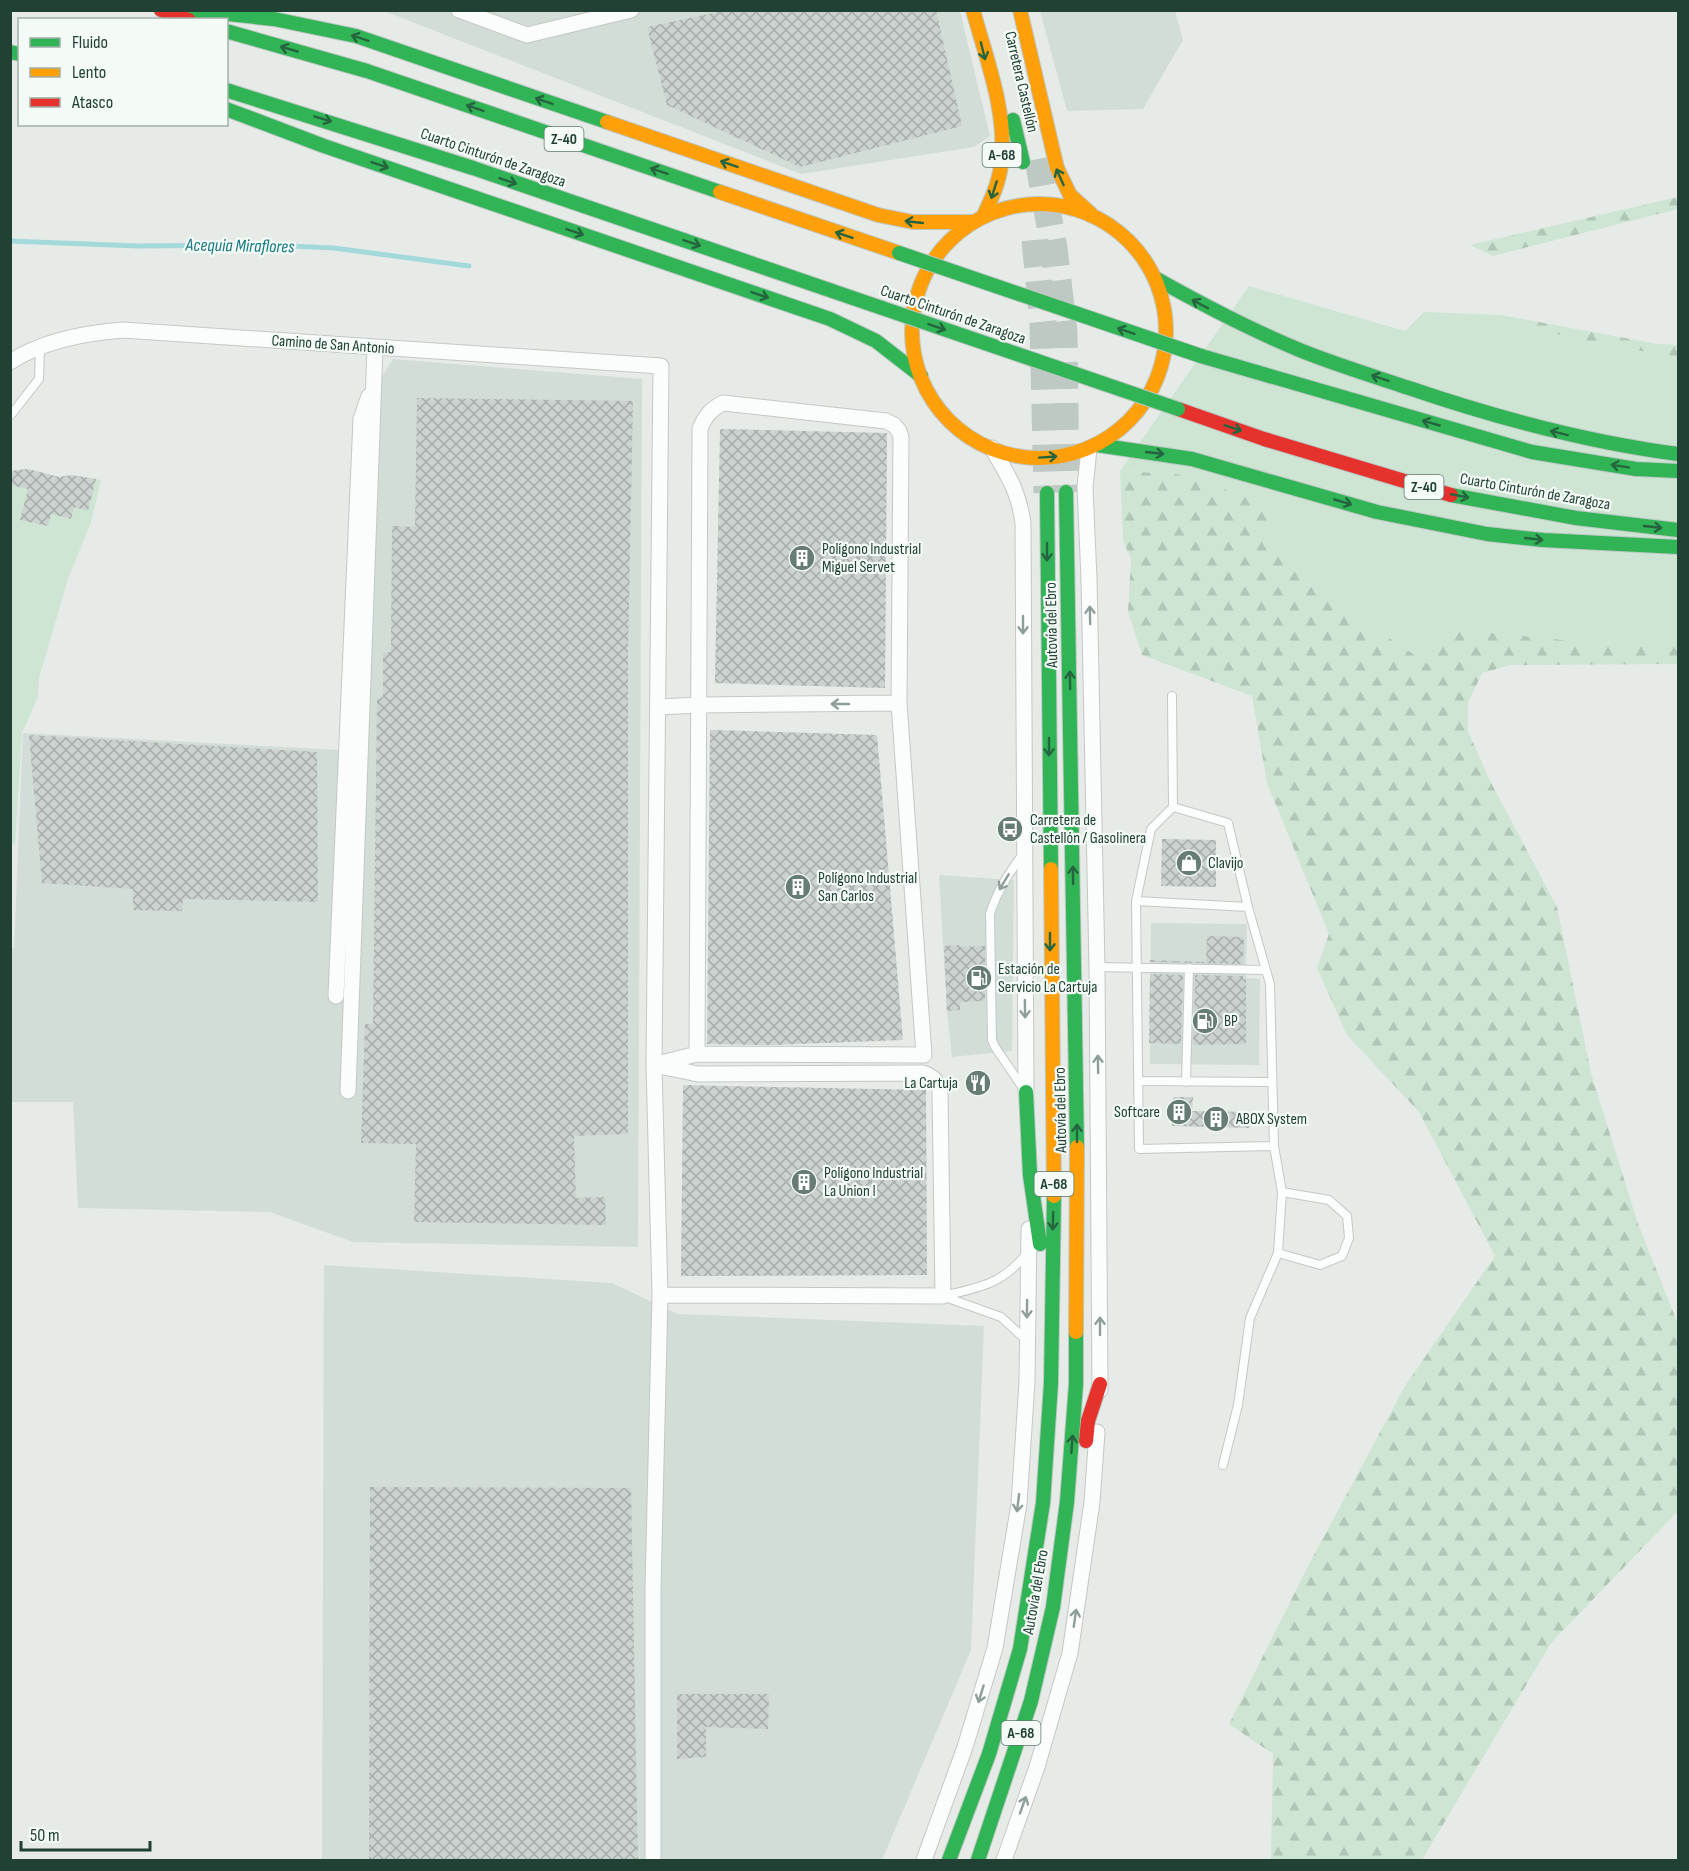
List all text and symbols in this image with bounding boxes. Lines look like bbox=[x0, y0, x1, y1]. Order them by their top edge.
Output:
legend bbox=[18, 18, 228, 126]
street label: Carretera Castellón bbox=[1000, 30, 1042, 134]
text: Fluido bbox=[72, 32, 108, 53]
one-way arrow bbox=[351, 32, 370, 43]
one-way arrow bbox=[978, 41, 990, 60]
one-way arrow bbox=[280, 43, 299, 54]
text: Lento bbox=[72, 62, 106, 83]
text: Atasco bbox=[71, 92, 113, 113]
one-way arrow bbox=[535, 95, 554, 106]
one-way arrow bbox=[466, 102, 485, 113]
one-way arrow bbox=[313, 114, 332, 125]
street label: Cuarto Cinturón de Zaragoza bbox=[418, 124, 568, 192]
road number: Z-40 bbox=[544, 127, 584, 151]
road number: A-68 bbox=[982, 143, 1022, 167]
one-way arrow bbox=[720, 158, 739, 169]
one-way arrow bbox=[370, 161, 389, 172]
one-way arrow bbox=[651, 165, 669, 176]
one-way arrow bbox=[1054, 168, 1066, 186]
one-way arrow bbox=[498, 176, 517, 187]
one-way arrow bbox=[988, 180, 999, 199]
one-way arrow bbox=[905, 216, 925, 227]
one-way arrow bbox=[565, 227, 584, 238]
one-way arrow bbox=[835, 228, 854, 239]
water label: Acequia Miraflores bbox=[184, 235, 295, 257]
one-way arrow bbox=[683, 239, 701, 250]
street label: Cuarto Cinturón de Zaragoza bbox=[878, 281, 1028, 349]
one-way arrow bbox=[750, 290, 769, 301]
one-way arrow bbox=[1192, 298, 1209, 310]
one-way arrow bbox=[927, 322, 946, 333]
one-way arrow bbox=[1117, 324, 1135, 335]
street label: Camino de San Antonio bbox=[271, 331, 395, 359]
one-way arrow bbox=[1371, 372, 1390, 383]
one-way arrow bbox=[1421, 417, 1440, 428]
one-way arrow bbox=[1223, 424, 1242, 435]
one-way arrow bbox=[1550, 426, 1569, 438]
one-way arrow bbox=[1144, 448, 1164, 459]
one-way arrow bbox=[1038, 451, 1058, 462]
one-way arrow bbox=[1611, 461, 1631, 472]
street label: Cuarto Cinturón de Zaragoza bbox=[1458, 469, 1612, 515]
road number: Z-40 bbox=[1404, 475, 1444, 499]
one-way arrow bbox=[1450, 491, 1469, 502]
one-way arrow bbox=[1333, 497, 1352, 508]
one-way arrow bbox=[1642, 521, 1662, 532]
one-way arrow bbox=[1524, 534, 1544, 545]
place label: Polígono Industrial Miguel Servet bbox=[822, 540, 921, 577]
one-way arrow bbox=[1041, 541, 1053, 561]
building icon: Polígono Industrial Miguel Servet bbox=[787, 543, 817, 573]
street label: Autovía del Ebro bbox=[1042, 582, 1062, 669]
one-way arrow bbox=[1084, 605, 1096, 625]
one-way arrow bbox=[1017, 615, 1029, 635]
one-way arrow bbox=[1064, 671, 1075, 691]
one-way arrow bbox=[831, 698, 851, 710]
one-way arrow bbox=[1043, 736, 1055, 756]
place label: Carretera de Castellón / Gasolinera bbox=[1030, 811, 1146, 848]
bus stop icon: Carretera de Castellón / Gasolinera bbox=[995, 814, 1025, 844]
shop icon: Clavijo bbox=[1174, 848, 1204, 878]
place label: Clavijo bbox=[1208, 854, 1243, 873]
one-way arrow bbox=[1067, 866, 1079, 886]
place label: Polígono Industrial San Carlos bbox=[818, 869, 917, 906]
building icon: Polígono Industrial San Carlos bbox=[783, 872, 813, 902]
one-way arrow bbox=[998, 873, 1010, 890]
one-way arrow bbox=[1045, 931, 1056, 951]
place label: Estación de Servicio La Cartuja bbox=[998, 960, 1097, 997]
fuel station icon: Estación de Servicio La Cartuja bbox=[964, 963, 994, 993]
one-way arrow bbox=[1019, 999, 1031, 1019]
fuel station icon: BP bbox=[1190, 1006, 1220, 1036]
place label: BP bbox=[1224, 1012, 1238, 1031]
one-way arrow bbox=[1092, 1055, 1104, 1075]
street label: Autovía del Ebro bbox=[1051, 1067, 1071, 1154]
restaurant icon: La Cartuja bbox=[963, 1068, 993, 1098]
place label: La Cartuja bbox=[904, 1074, 958, 1093]
building icon: Softcare bbox=[1164, 1097, 1194, 1127]
place label: Softcare bbox=[1114, 1103, 1160, 1122]
building icon: ABOX System bbox=[1201, 1104, 1231, 1134]
place label: ABOX System bbox=[1235, 1110, 1307, 1129]
one-way arrow bbox=[1072, 1123, 1083, 1143]
place label: Polígono Industrial La Union I bbox=[824, 1164, 923, 1201]
building icon: Polígono Industrial La Union I bbox=[789, 1167, 819, 1197]
road number: A-68 bbox=[1034, 1172, 1074, 1196]
one-way arrow bbox=[1047, 1210, 1059, 1230]
one-way arrow bbox=[1021, 1298, 1033, 1318]
one-way arrow bbox=[1094, 1316, 1106, 1336]
one-way arrow bbox=[1066, 1435, 1077, 1455]
one-way arrow bbox=[1012, 1493, 1023, 1513]
street label: Autovía del Ebro bbox=[1019, 1548, 1053, 1637]
one-way arrow bbox=[1070, 1609, 1081, 1628]
one-way arrow bbox=[975, 1684, 986, 1703]
road number: A-68 bbox=[1002, 1721, 1040, 1745]
one-way arrow bbox=[1019, 1797, 1030, 1815]
scale bar bbox=[21, 1814, 150, 1852]
text: 50 m bbox=[30, 1825, 60, 1846]

